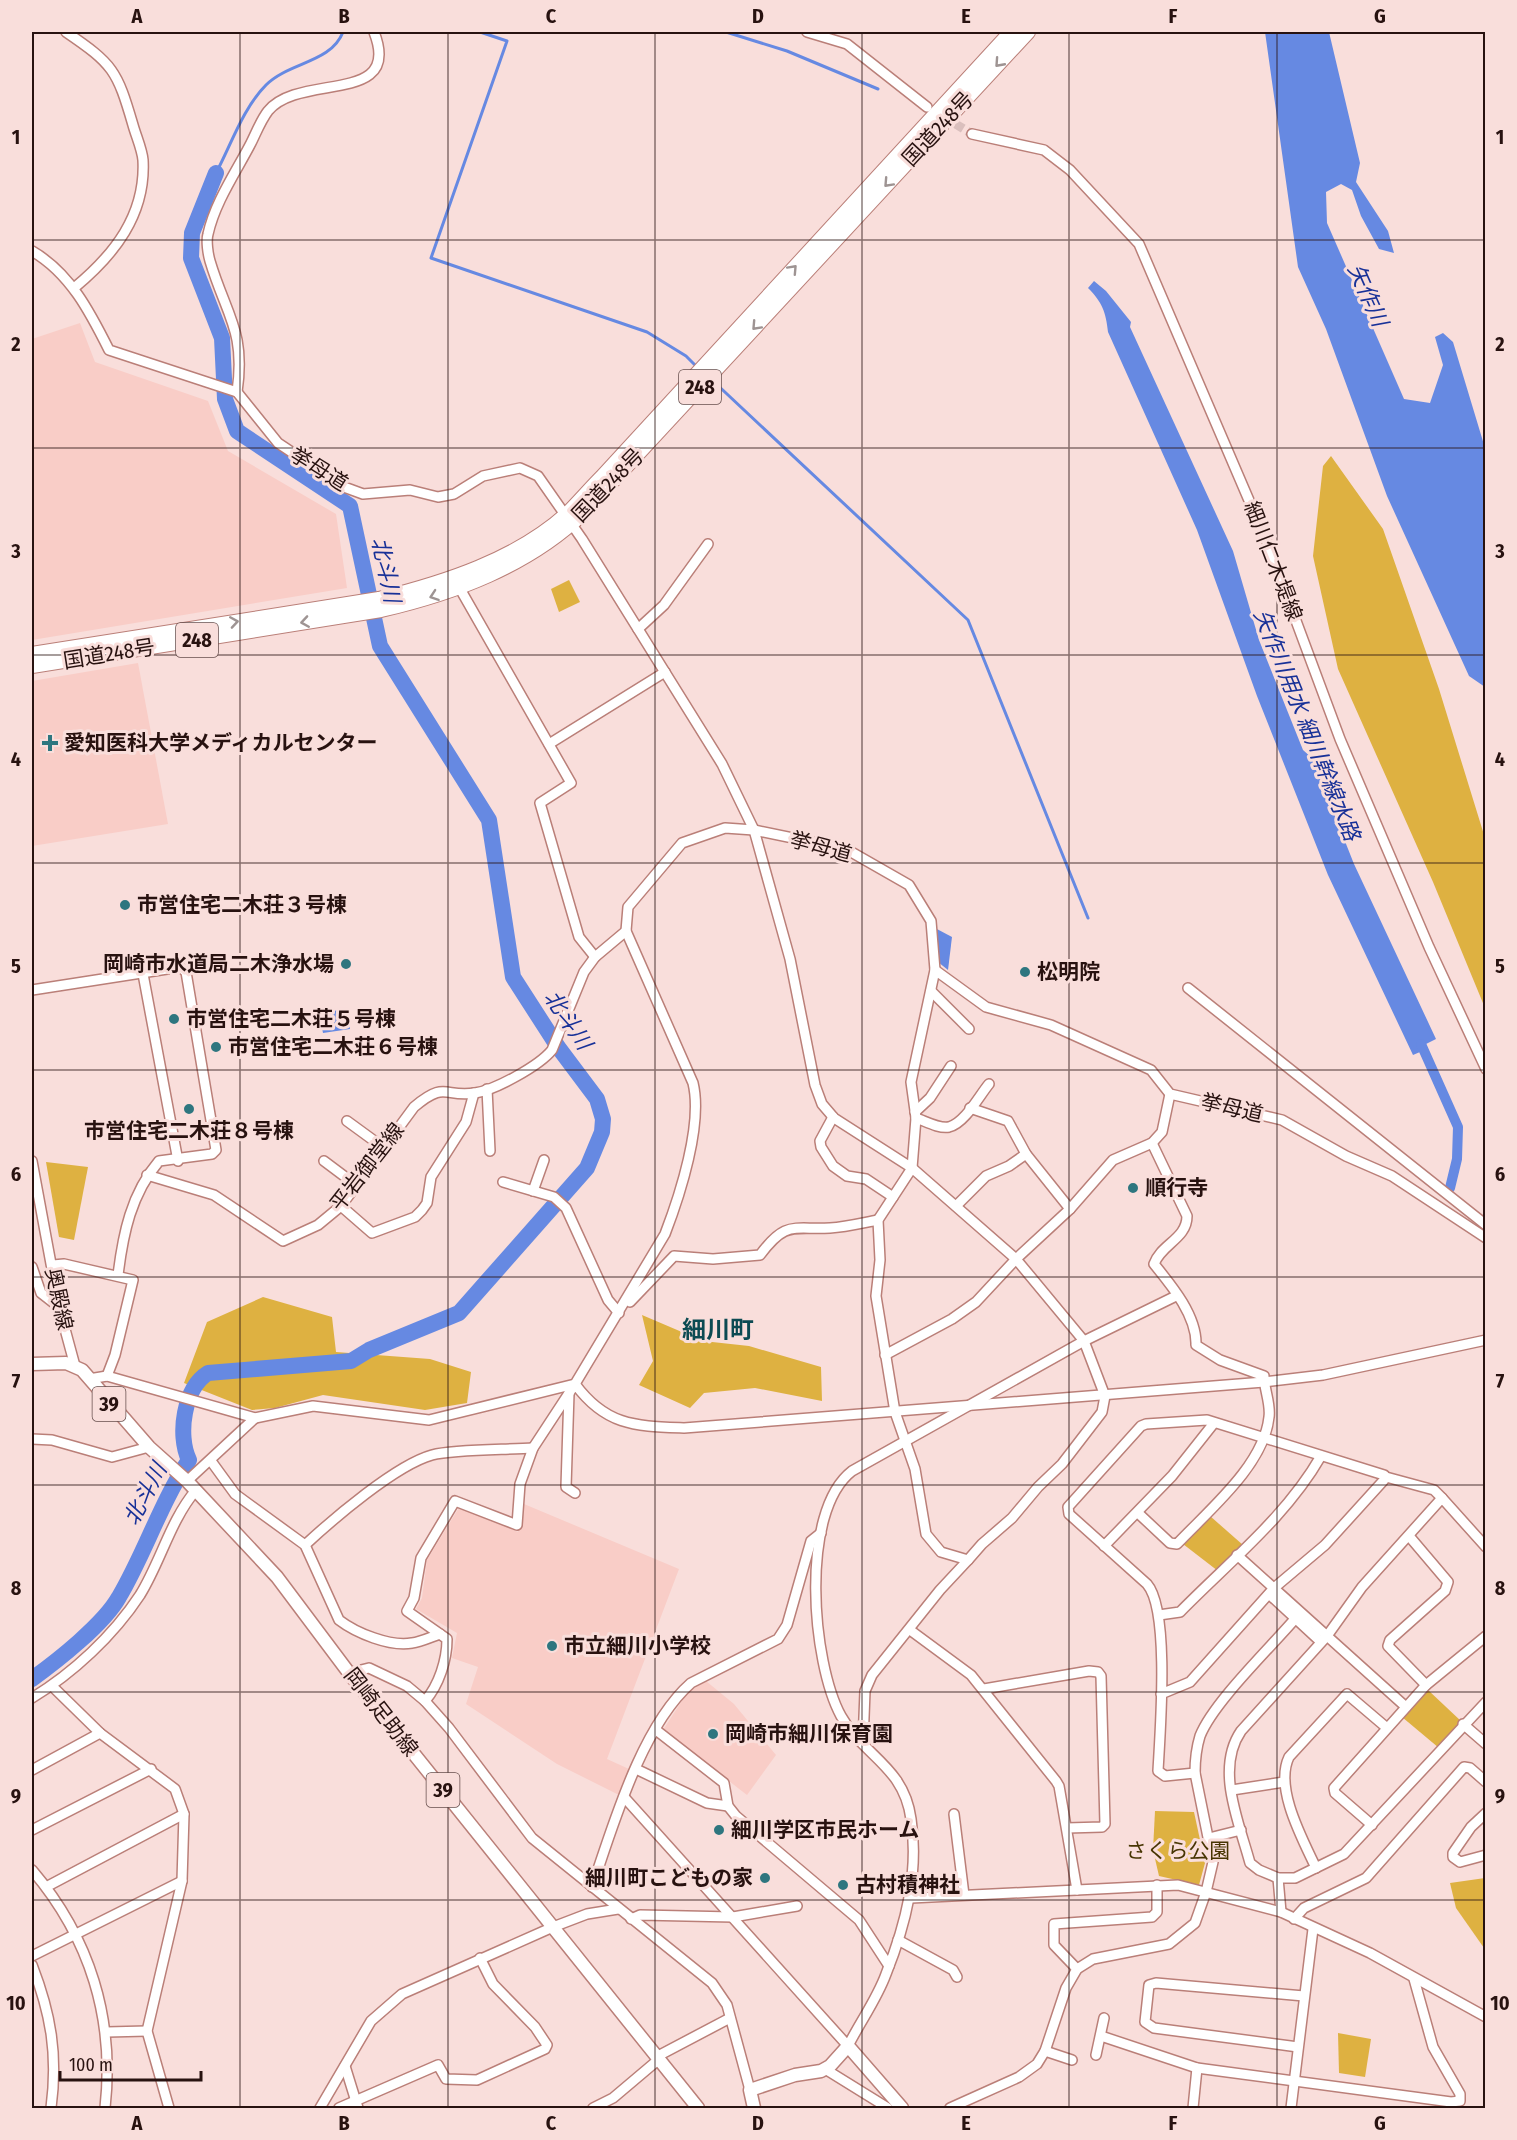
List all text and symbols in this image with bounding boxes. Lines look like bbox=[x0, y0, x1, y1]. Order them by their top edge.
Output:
text: A bbox=[131, 4, 144, 28]
text: B bbox=[338, 4, 350, 28]
text: C bbox=[546, 4, 557, 28]
text: D bbox=[752, 4, 764, 28]
text: E bbox=[961, 4, 971, 28]
text: F bbox=[1169, 4, 1178, 28]
text: G bbox=[1374, 4, 1386, 28]
one-way arrow bbox=[995, 56, 1006, 67]
street label: 国道248号 bbox=[897, 86, 979, 172]
text: 1 bbox=[12, 125, 20, 149]
text: 1 bbox=[1496, 125, 1504, 149]
one-way arrow bbox=[884, 177, 895, 187]
water label: 矢作川 bbox=[1342, 259, 1395, 332]
one-way arrow bbox=[786, 265, 797, 276]
one-way arrow bbox=[752, 320, 763, 330]
text: 2 bbox=[10, 332, 21, 356]
text: 2 bbox=[1494, 332, 1505, 356]
road number: 248 bbox=[679, 370, 721, 404]
street label: 挙母道 bbox=[285, 441, 353, 497]
street label: 国道248号 bbox=[567, 443, 649, 527]
street label: 細川仁木堤線 bbox=[1238, 498, 1308, 624]
water label: 北斗川 bbox=[366, 535, 406, 607]
text: 3 bbox=[10, 539, 21, 563]
text: 3 bbox=[1494, 539, 1505, 563]
one-way arrow bbox=[429, 588, 440, 601]
water label: 矢作川用水 細川幹線水路 bbox=[1248, 605, 1367, 846]
one-way arrow bbox=[230, 616, 239, 628]
one-way arrow bbox=[301, 616, 310, 628]
road number: 248 bbox=[176, 623, 218, 657]
street label: 国道248号 bbox=[61, 634, 157, 674]
place label: 愛知医科大学メディカルセンター bbox=[64, 730, 378, 756]
marker: 愛知医科大学メディカルセンター bbox=[41, 734, 59, 752]
text: 4 bbox=[11, 747, 21, 771]
text: 4 bbox=[1495, 747, 1505, 771]
street label: 挙母道 bbox=[787, 826, 855, 868]
place label: 市営住宅二木荘３号棟 bbox=[137, 892, 347, 918]
marker: 市営住宅二木荘３号棟 bbox=[118, 898, 132, 912]
place label: 岡崎市水道局二木浄水場 bbox=[103, 951, 334, 977]
text: 5 bbox=[11, 954, 21, 978]
text: 5 bbox=[1495, 954, 1505, 978]
marker: 岡崎市水道局二木浄水場 bbox=[339, 957, 353, 971]
place label: 松明院 bbox=[1037, 959, 1100, 985]
marker: 松明院 bbox=[1018, 965, 1032, 979]
water label: 北斗川 bbox=[538, 985, 599, 1057]
place label: 市営住宅二木荘５号棟 bbox=[186, 1006, 396, 1032]
marker: 市営住宅二木荘５号棟 bbox=[167, 1012, 181, 1026]
place label: 市営住宅二木荘６号棟 bbox=[228, 1034, 438, 1060]
marker: 市営住宅二木荘６号棟 bbox=[209, 1040, 223, 1054]
street label: 挙母道 bbox=[1198, 1088, 1266, 1128]
marker: 市営住宅二木荘８号棟 bbox=[182, 1102, 196, 1116]
place label: 市営住宅二木荘８号棟 bbox=[84, 1118, 294, 1144]
street label: 平岩御堂線 bbox=[324, 1118, 410, 1216]
text: 6 bbox=[11, 1162, 21, 1186]
text: 6 bbox=[1495, 1162, 1505, 1186]
place label: 順行寺 bbox=[1145, 1175, 1208, 1201]
marker: 順行寺 bbox=[1126, 1181, 1140, 1195]
street label: 奥殿線 bbox=[40, 1265, 78, 1333]
district label: 細川町 bbox=[682, 1316, 754, 1344]
text: 7 bbox=[12, 1369, 21, 1393]
text: 7 bbox=[1496, 1369, 1505, 1393]
road number: 39 bbox=[92, 1387, 126, 1421]
water label: 北斗川 bbox=[118, 1457, 173, 1529]
text: 8 bbox=[11, 1576, 22, 1600]
text: 8 bbox=[1495, 1576, 1506, 1600]
place label: 市立細川小学校 bbox=[564, 1633, 711, 1659]
marker: 市立細川小学校 bbox=[545, 1639, 559, 1653]
street label: 岡崎足助線 bbox=[338, 1663, 424, 1761]
place label: 岡崎市細川保育園 bbox=[725, 1721, 893, 1747]
marker: 岡崎市細川保育園 bbox=[706, 1727, 720, 1741]
road number: 39 bbox=[426, 1773, 460, 1807]
text: 9 bbox=[11, 1784, 21, 1808]
text: 9 bbox=[1495, 1784, 1505, 1808]
place label: 細川学区市民ホーム bbox=[731, 1817, 919, 1843]
marker: 細川学区市民ホーム bbox=[712, 1823, 726, 1837]
park label: さくら公園 bbox=[1126, 1838, 1231, 1864]
place label: 細川町こどもの家 bbox=[585, 1865, 753, 1891]
marker: 細川町こどもの家 bbox=[758, 1871, 772, 1885]
place label: 古村積神社 bbox=[855, 1872, 960, 1898]
marker: 古村積神社 bbox=[836, 1878, 850, 1892]
text: 10 bbox=[6, 1991, 26, 2015]
text: 10 bbox=[1490, 1991, 1510, 2015]
scale bar bbox=[60, 2044, 201, 2082]
text: 100 m bbox=[69, 2054, 113, 2076]
text: A bbox=[131, 2111, 144, 2135]
text: B bbox=[338, 2111, 350, 2135]
text: C bbox=[546, 2111, 557, 2135]
text: D bbox=[752, 2111, 764, 2135]
text: E bbox=[961, 2111, 971, 2135]
text: F bbox=[1169, 2111, 1178, 2135]
text: G bbox=[1374, 2111, 1386, 2135]

